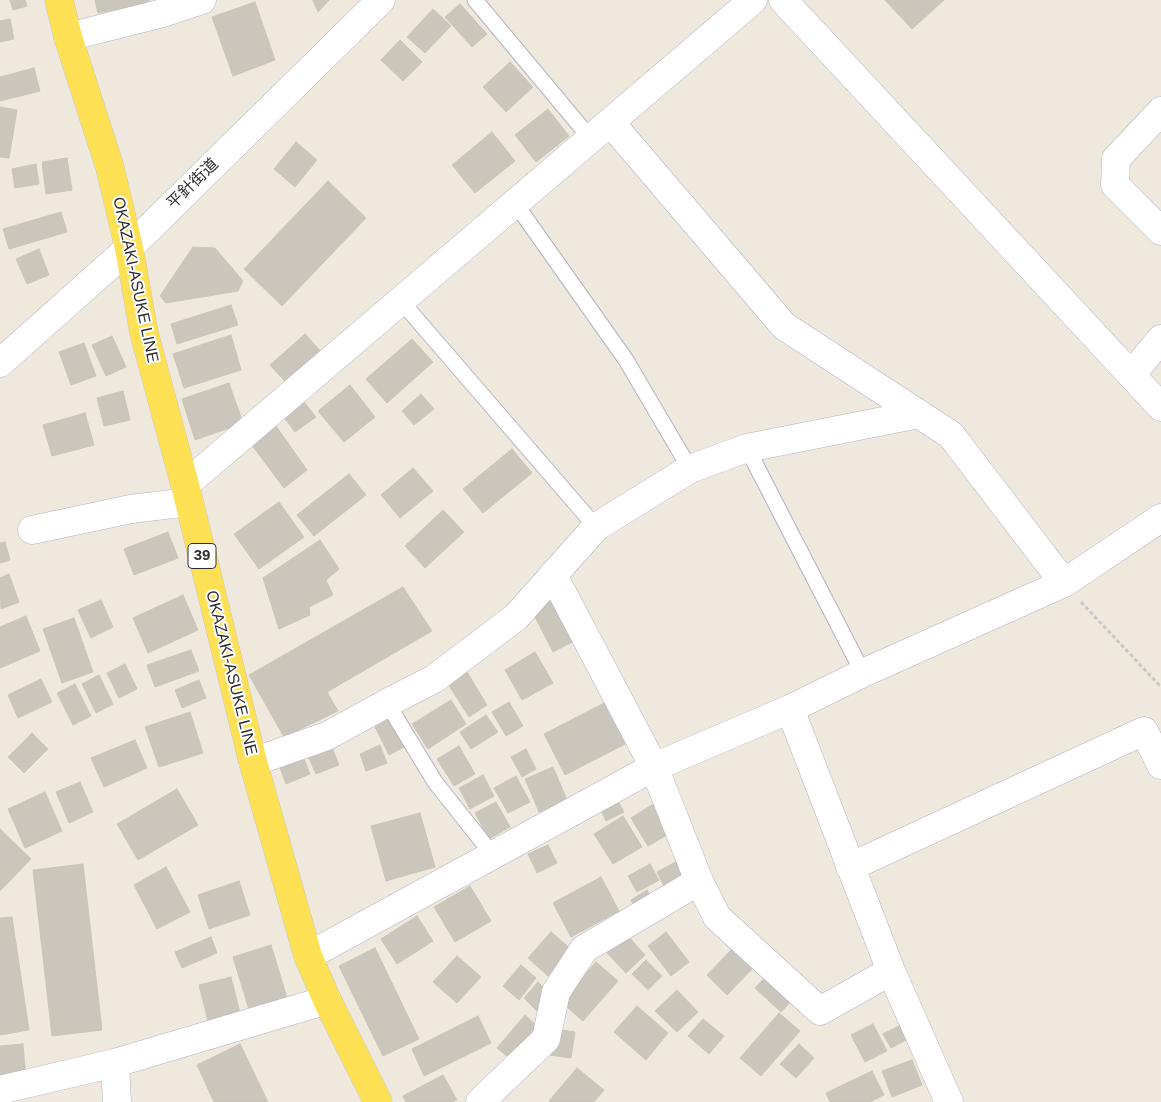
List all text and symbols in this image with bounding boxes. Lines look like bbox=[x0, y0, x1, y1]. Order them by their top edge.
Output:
street label: 平針街道 bbox=[163, 155, 223, 213]
street label: OKAZAKI-ASUKE LINE bbox=[108, 195, 162, 365]
road number: 39 bbox=[188, 544, 216, 568]
street label: OKAZAKI-ASUKE LINE bbox=[201, 589, 261, 757]

